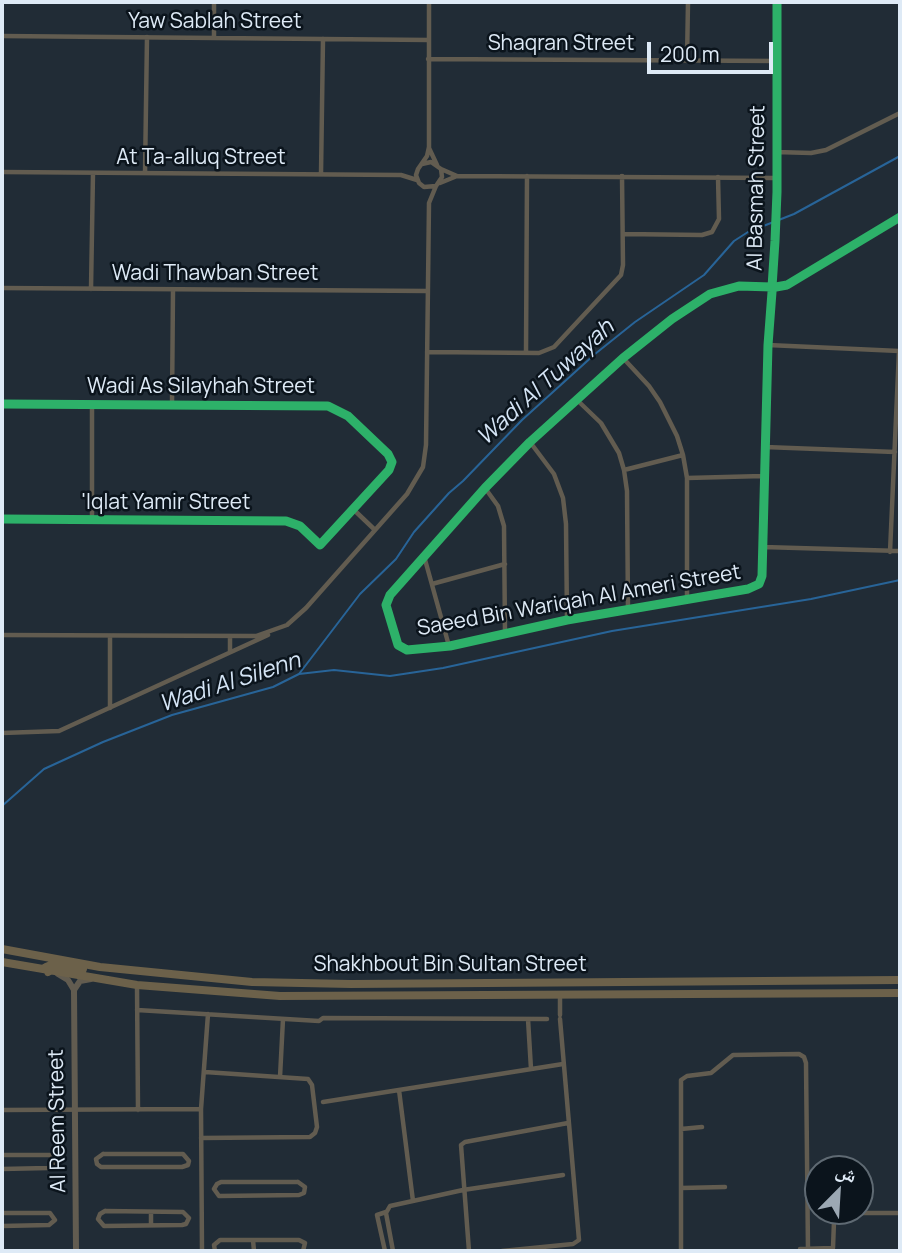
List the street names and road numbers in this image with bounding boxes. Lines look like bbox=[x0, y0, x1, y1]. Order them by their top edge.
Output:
street label: Yaw Sablah Street bbox=[128, 9, 302, 35]
street label: Shaqran Street bbox=[488, 31, 634, 57]
street label: Al Basmah Street bbox=[743, 105, 771, 271]
street label: At Ta-alluq Street bbox=[116, 145, 286, 171]
street label: Wadi Thawban Street bbox=[112, 261, 318, 287]
street label: Wadi As Silayhah Street bbox=[87, 374, 315, 400]
street label: 'Iqlat Yamir Street bbox=[82, 490, 250, 516]
street label: Saeed Bin Wariqah Al Ameri Street bbox=[415, 560, 743, 642]
street label: Shakhbout Bin Sultan Street bbox=[313, 952, 587, 978]
street label: Al Reem Street bbox=[44, 1049, 72, 1193]

